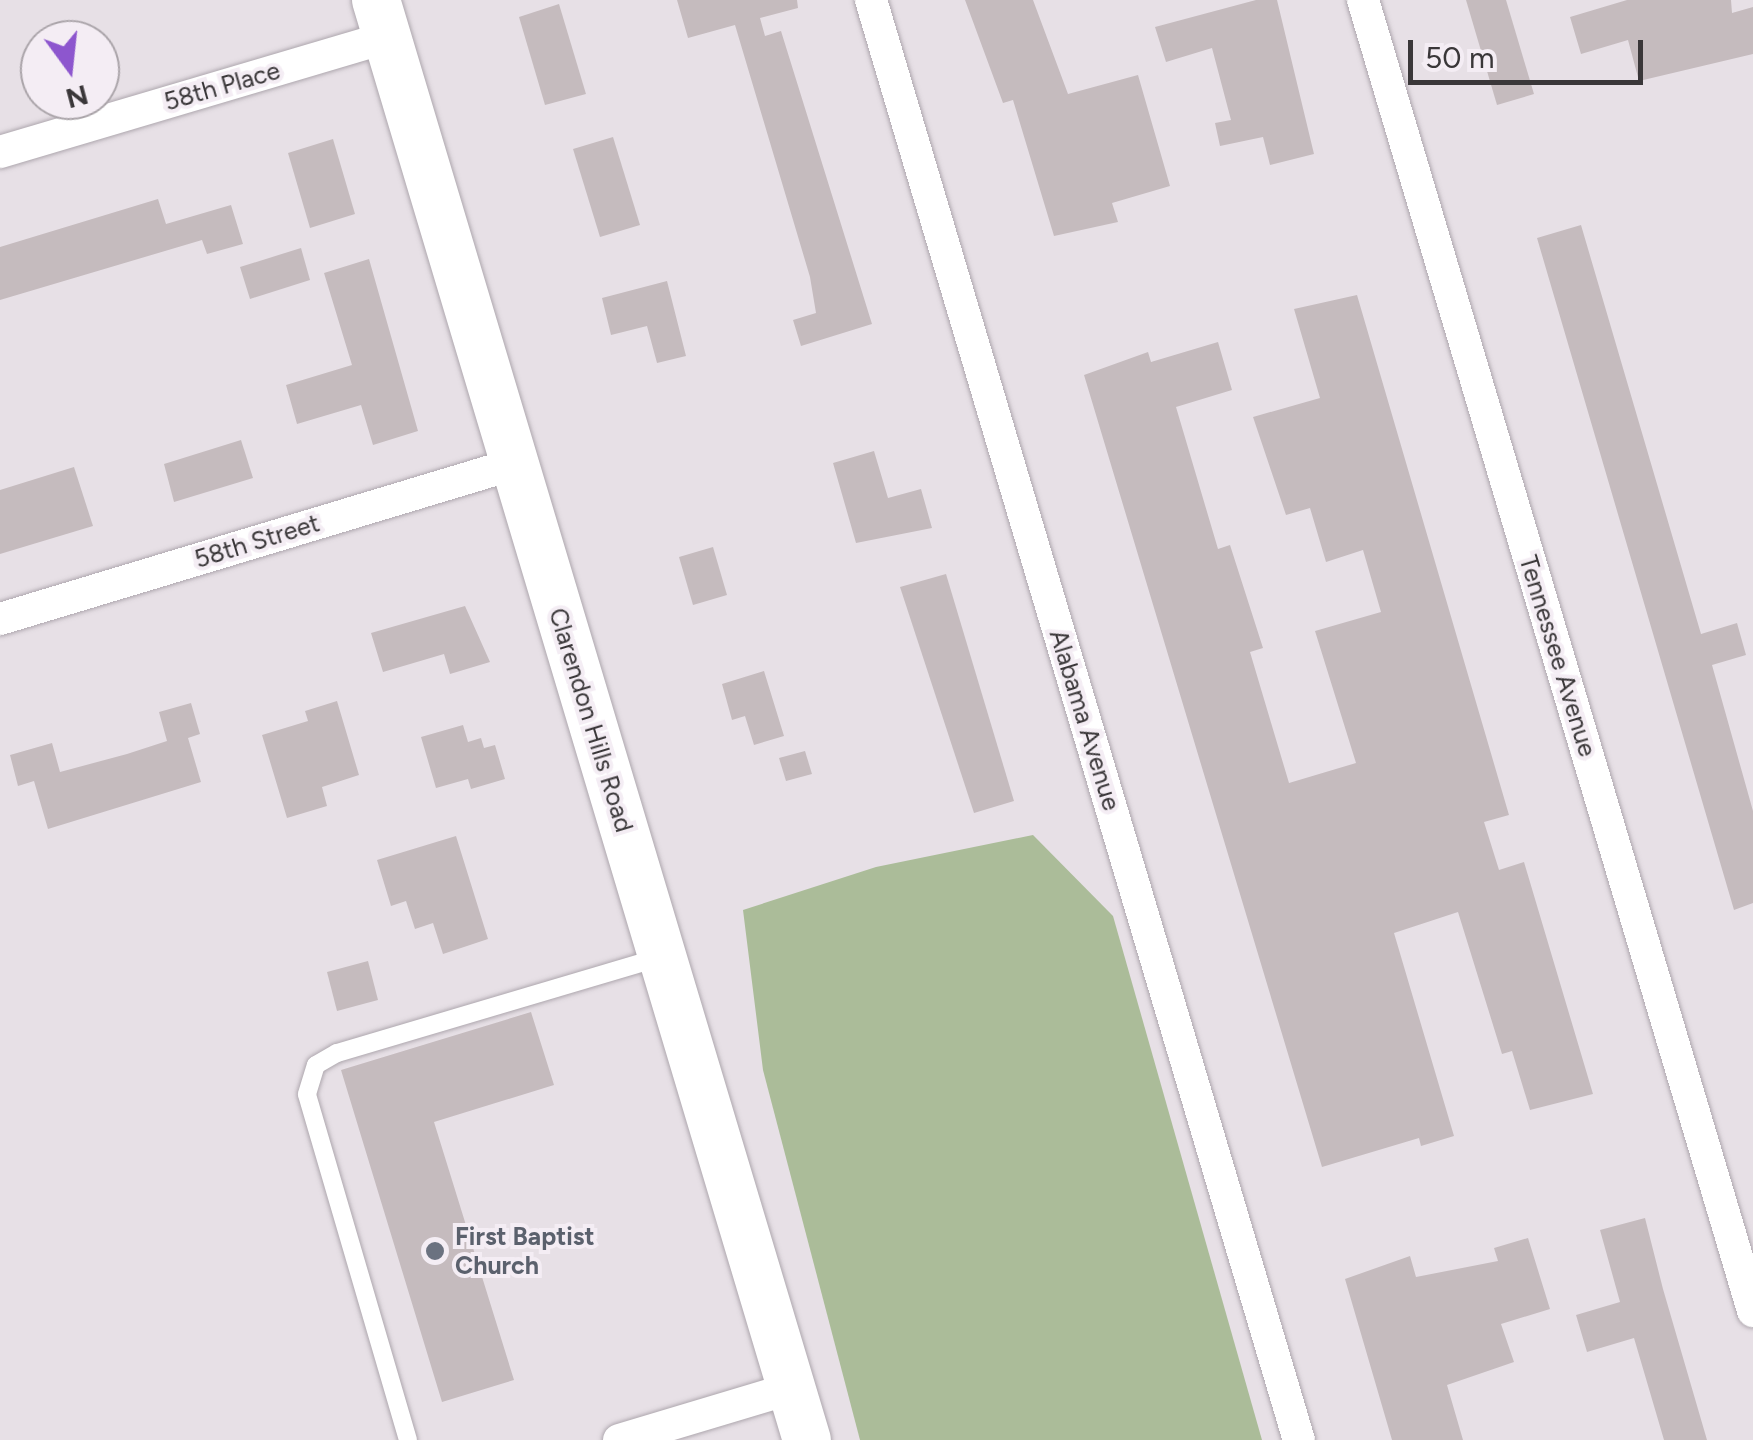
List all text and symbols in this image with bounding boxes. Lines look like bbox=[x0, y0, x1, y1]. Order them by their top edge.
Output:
north arrow bbox=[20, 20, 120, 120]
scale bar bbox=[1413, 20, 1648, 82]
text: 50 m bbox=[1425, 39, 1494, 76]
street label: 58th Place bbox=[161, 55, 283, 117]
text: N bbox=[62, 78, 92, 116]
street label: 58th Street bbox=[191, 508, 323, 574]
street label: Tennessee Avenue bbox=[1513, 552, 1603, 760]
street label: Clarendon Hills Road bbox=[543, 604, 639, 836]
street label: Alabama Avenue bbox=[1043, 626, 1127, 814]
place label: First Baptist Church bbox=[455, 1222, 594, 1281]
marker: First Baptist Church bbox=[424, 1240, 446, 1262]

